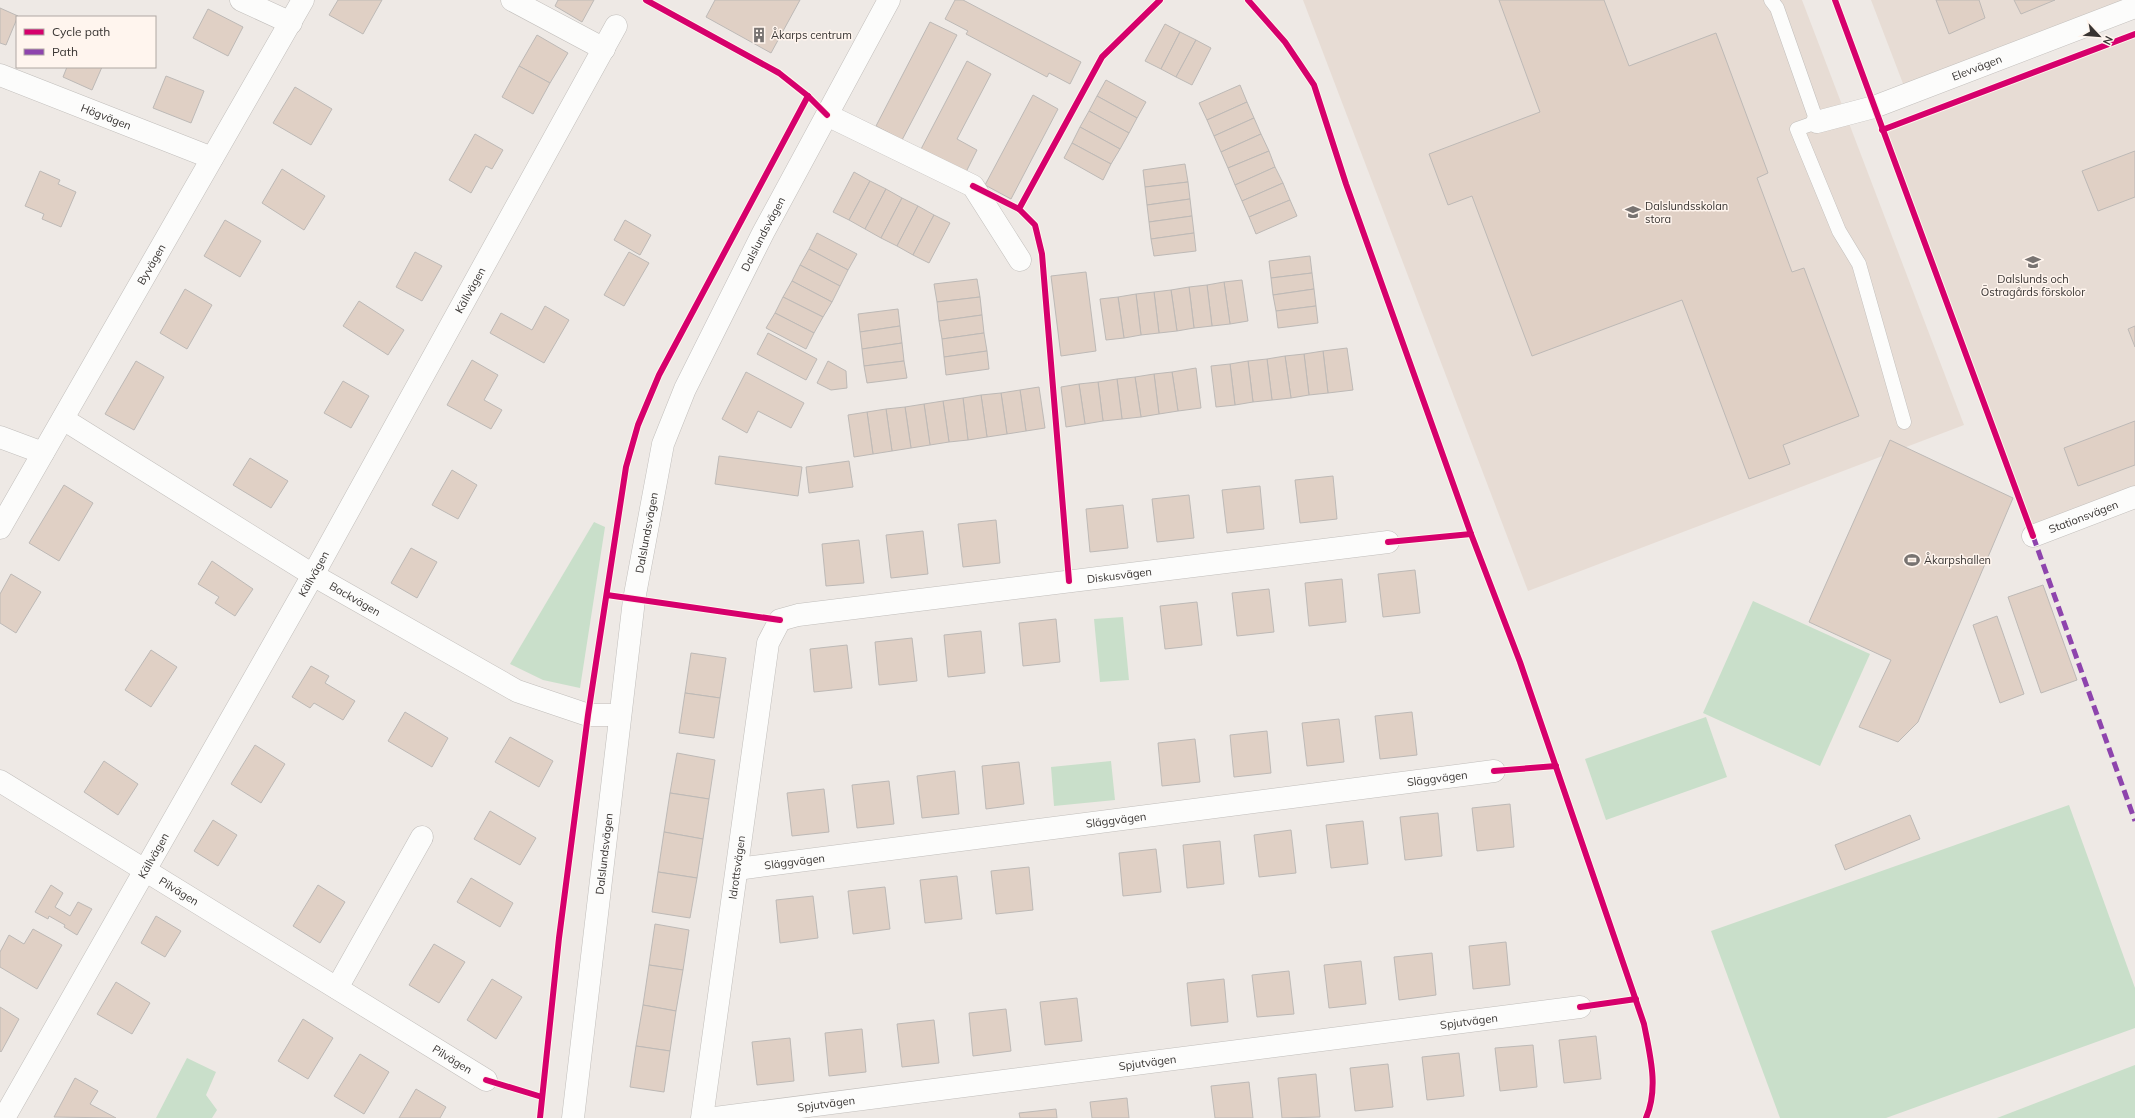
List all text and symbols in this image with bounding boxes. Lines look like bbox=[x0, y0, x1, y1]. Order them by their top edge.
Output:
legend bbox=[16, 16, 156, 68]
north arrow bbox=[2079, 16, 2119, 56]
text: Cycle path bbox=[52, 24, 110, 39]
building icon: Åkarps centrum bbox=[750, 26, 768, 44]
place label: Åkarps centrum bbox=[771, 27, 852, 42]
text: N bbox=[2100, 34, 2116, 47]
text: Path bbox=[52, 44, 78, 59]
street label: Elevvägen bbox=[1950, 52, 2004, 84]
street label: Högvägen bbox=[79, 100, 133, 133]
street label: Dalslundsvägen bbox=[738, 194, 788, 274]
place label: Dalslundsskolan stora bbox=[1645, 199, 1728, 226]
school or university icon: Dalslundsskolan stora bbox=[1624, 203, 1642, 221]
street label: Byvägen bbox=[134, 241, 169, 287]
school or university icon: Dalslunds och Östragårds förskolor bbox=[2024, 253, 2042, 271]
street label: Källvägen bbox=[452, 265, 488, 316]
place label: Dalslunds och Östragårds förskolor bbox=[1981, 272, 2085, 299]
street label: Dalslundsvägen bbox=[632, 491, 661, 574]
street label: Stationsvägen bbox=[2047, 497, 2120, 536]
street label: Källvägen bbox=[295, 548, 332, 599]
sports icon: Åkarpshallen bbox=[1903, 551, 1921, 569]
place label: Åkarpshallen bbox=[1924, 552, 1991, 567]
street label: Diskusvägen bbox=[1086, 564, 1153, 586]
street label: Backvägen bbox=[327, 579, 383, 619]
street label: Släggvägen bbox=[1406, 768, 1468, 789]
street label: Släggvägen bbox=[1085, 809, 1147, 831]
street label: Dalslundsvägen bbox=[592, 812, 616, 895]
street label: Källvägen bbox=[135, 830, 172, 881]
street label: Idrottsvägen bbox=[725, 835, 748, 900]
street label: Släggvägen bbox=[763, 851, 826, 872]
street label: Pilvägen bbox=[156, 874, 201, 909]
street label: Spjutvägen bbox=[1439, 1011, 1498, 1032]
street label: Pilvägen bbox=[430, 1042, 475, 1077]
street label: Spjutvägen bbox=[1118, 1052, 1177, 1073]
street label: Spjutvägen bbox=[796, 1093, 856, 1114]

